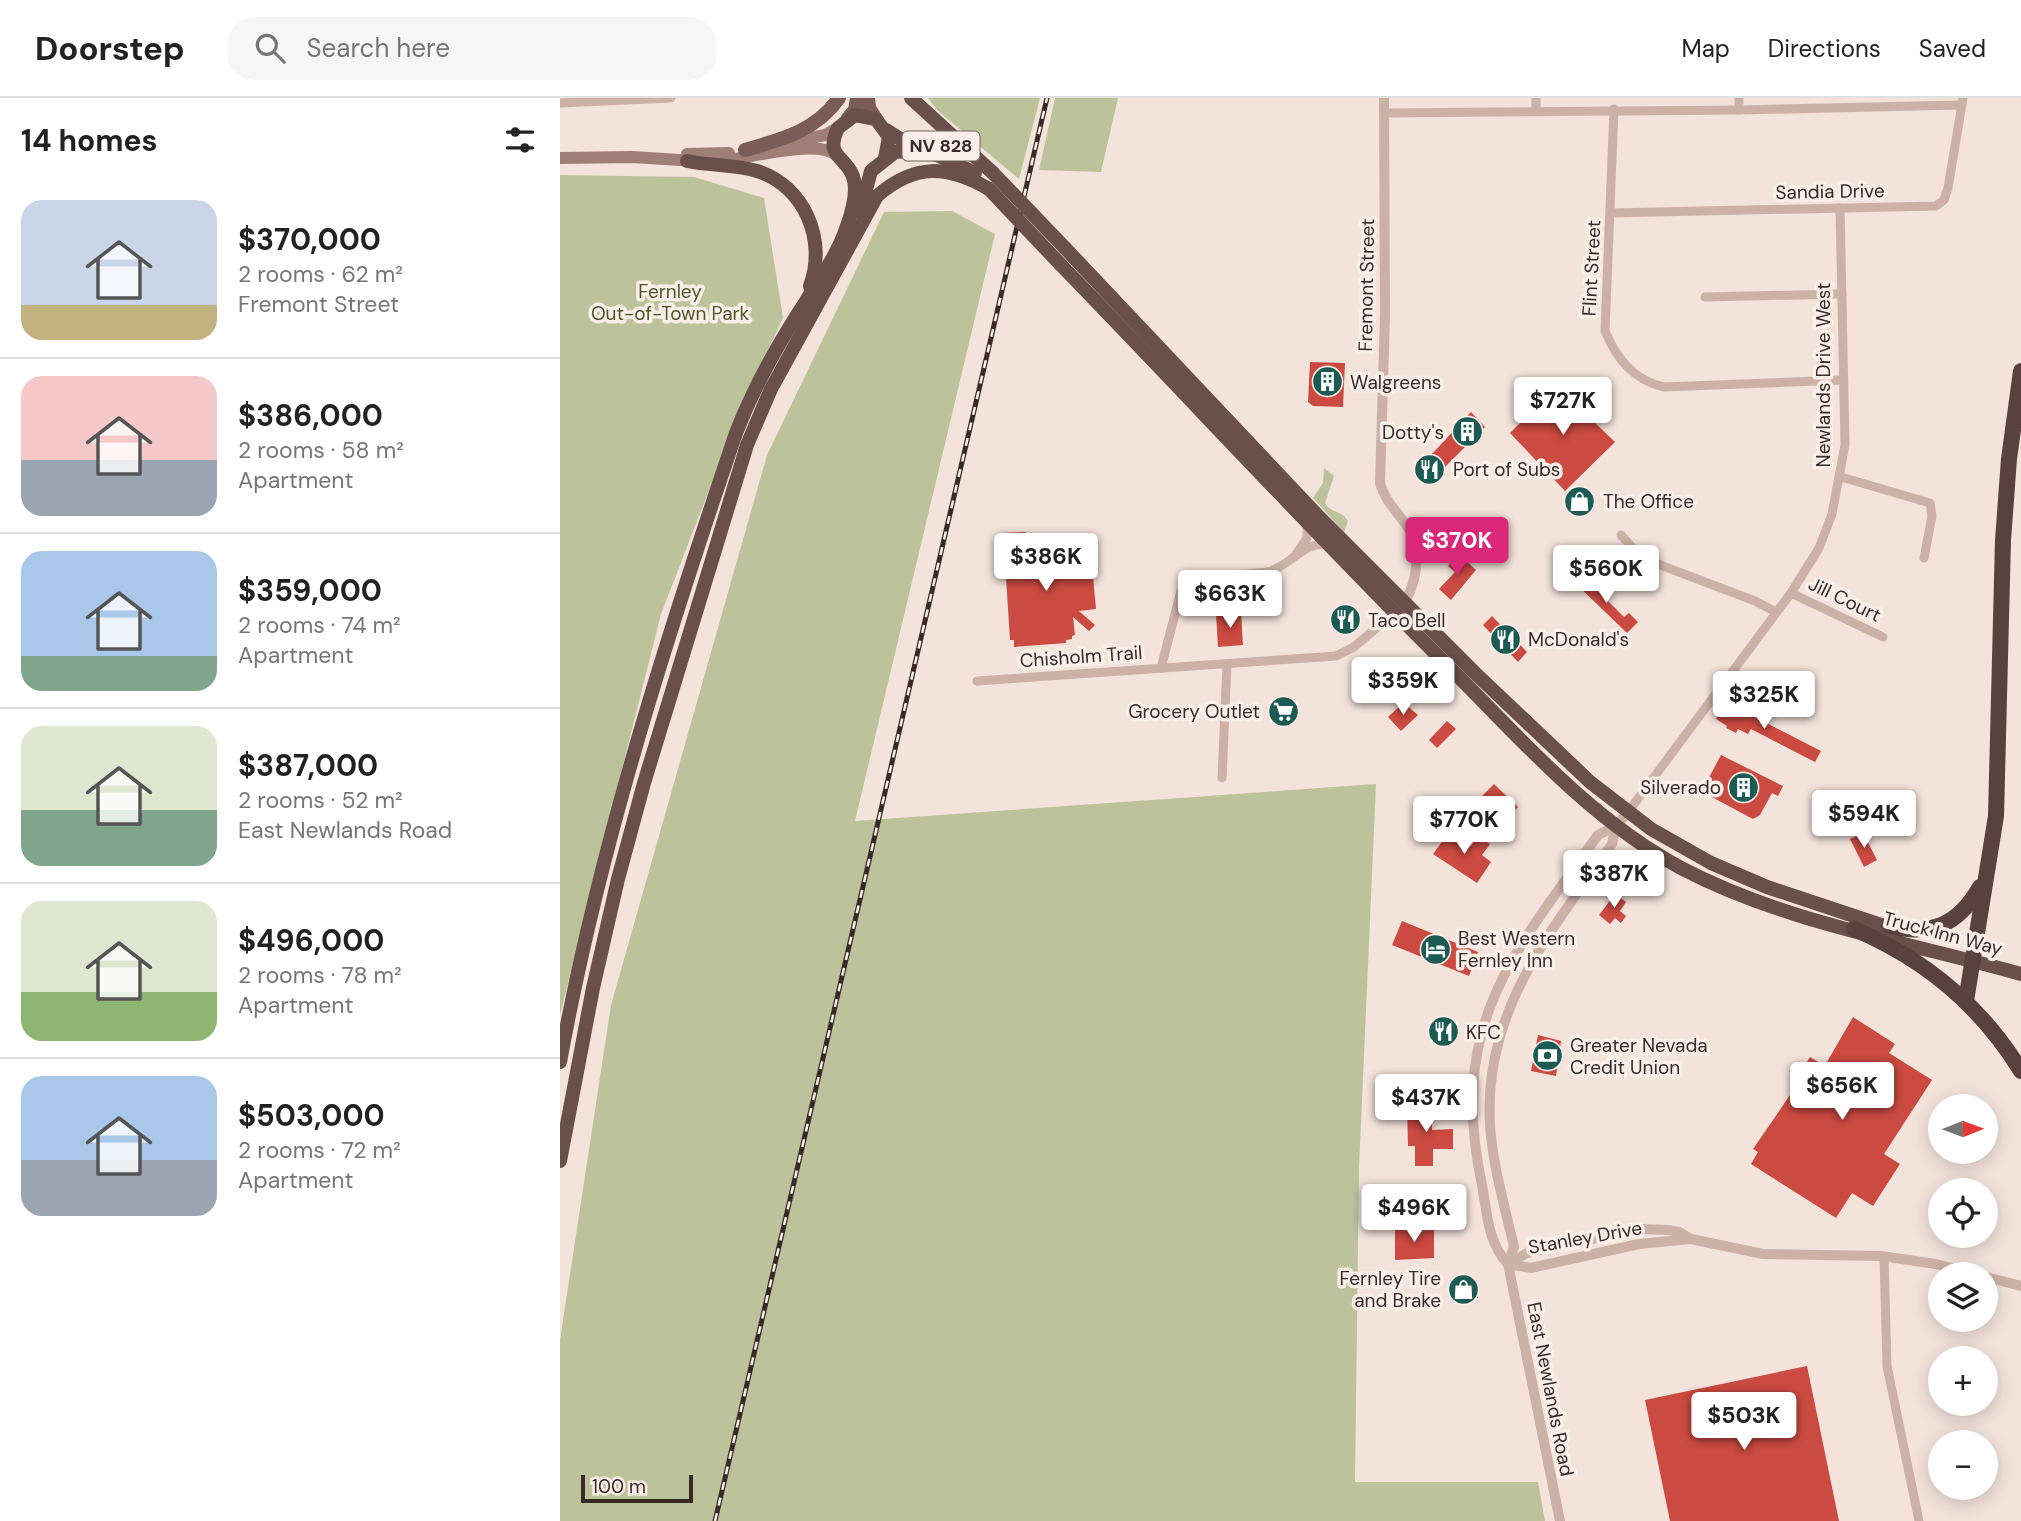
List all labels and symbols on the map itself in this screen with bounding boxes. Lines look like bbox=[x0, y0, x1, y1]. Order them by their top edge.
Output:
road number: NV 828 bbox=[902, 131, 980, 160]
street label: Sandia Drive bbox=[1775, 178, 1885, 205]
street label: Fremont Street bbox=[1353, 218, 1380, 352]
street label: Flint Street bbox=[1576, 219, 1607, 317]
park label: Fernley Out-of-Town Park bbox=[591, 279, 750, 326]
street label: Newlands Drive West bbox=[1811, 283, 1836, 467]
building icon: Walgreens bbox=[1310, 365, 1344, 399]
place label: Walgreens bbox=[1350, 370, 1441, 395]
pin: $727K bbox=[1514, 378, 1612, 437]
building icon: Dotty's bbox=[1450, 415, 1484, 449]
place label: Dotty's bbox=[1382, 420, 1444, 445]
restaurant icon: Port of Subs bbox=[1413, 452, 1447, 486]
place label: Port of Subs bbox=[1453, 457, 1560, 482]
shop icon: The Office bbox=[1563, 484, 1597, 518]
place label: The Office bbox=[1603, 489, 1694, 514]
pin: $370K bbox=[1408, 518, 1506, 577]
pin: $386K bbox=[997, 533, 1095, 593]
pin: $560K bbox=[1557, 546, 1655, 605]
pin: $663K bbox=[1181, 570, 1279, 630]
street label: Jill Court bbox=[1804, 571, 1885, 628]
restaurant icon: Taco Bell bbox=[1328, 603, 1362, 637]
place label: Taco Bell bbox=[1368, 608, 1446, 633]
restaurant icon: McDonald's bbox=[1488, 622, 1522, 656]
place label: McDonald's bbox=[1528, 627, 1629, 652]
street label: Chisholm Trail bbox=[1019, 640, 1143, 673]
pin: $359K bbox=[1354, 658, 1452, 717]
pin: $325K bbox=[1715, 672, 1813, 731]
supermarket icon: Grocery Outlet bbox=[1266, 694, 1300, 728]
place label: Grocery Outlet bbox=[1128, 699, 1260, 724]
building icon: Silverado bbox=[1727, 770, 1761, 804]
place label: Silverado bbox=[1640, 775, 1721, 800]
pin: $594K bbox=[1815, 790, 1913, 850]
pin: $770K bbox=[1415, 796, 1513, 856]
pin: $387K bbox=[1565, 850, 1663, 910]
street label: Truck Inn Way bbox=[1881, 906, 2006, 962]
place label: Best Western Fernley Inn bbox=[1458, 926, 1575, 973]
hotel icon: Best Western Fernley Inn bbox=[1418, 932, 1452, 966]
restaurant icon: KFC bbox=[1426, 1015, 1460, 1049]
place label: KFC bbox=[1466, 1020, 1501, 1045]
place label: Greater Nevada Credit Union bbox=[1570, 1033, 1708, 1080]
bank icon: Greater Nevada Credit Union bbox=[1530, 1039, 1564, 1073]
pin: $656K bbox=[1793, 1062, 1891, 1122]
pin: $437K bbox=[1377, 1074, 1475, 1134]
north arrow bbox=[1928, 1094, 1998, 1164]
pin: $496K bbox=[1365, 1184, 1463, 1244]
street label: Stanley Drive bbox=[1526, 1215, 1644, 1260]
place label: Fernley Tire and Brake bbox=[1340, 1266, 1441, 1313]
shop icon: Fernley Tire and Brake bbox=[1447, 1272, 1481, 1306]
street label: East Newlands Road bbox=[1521, 1300, 1580, 1478]
pin: $503K bbox=[1695, 1392, 1793, 1452]
scale bar bbox=[581, 1472, 693, 1504]

